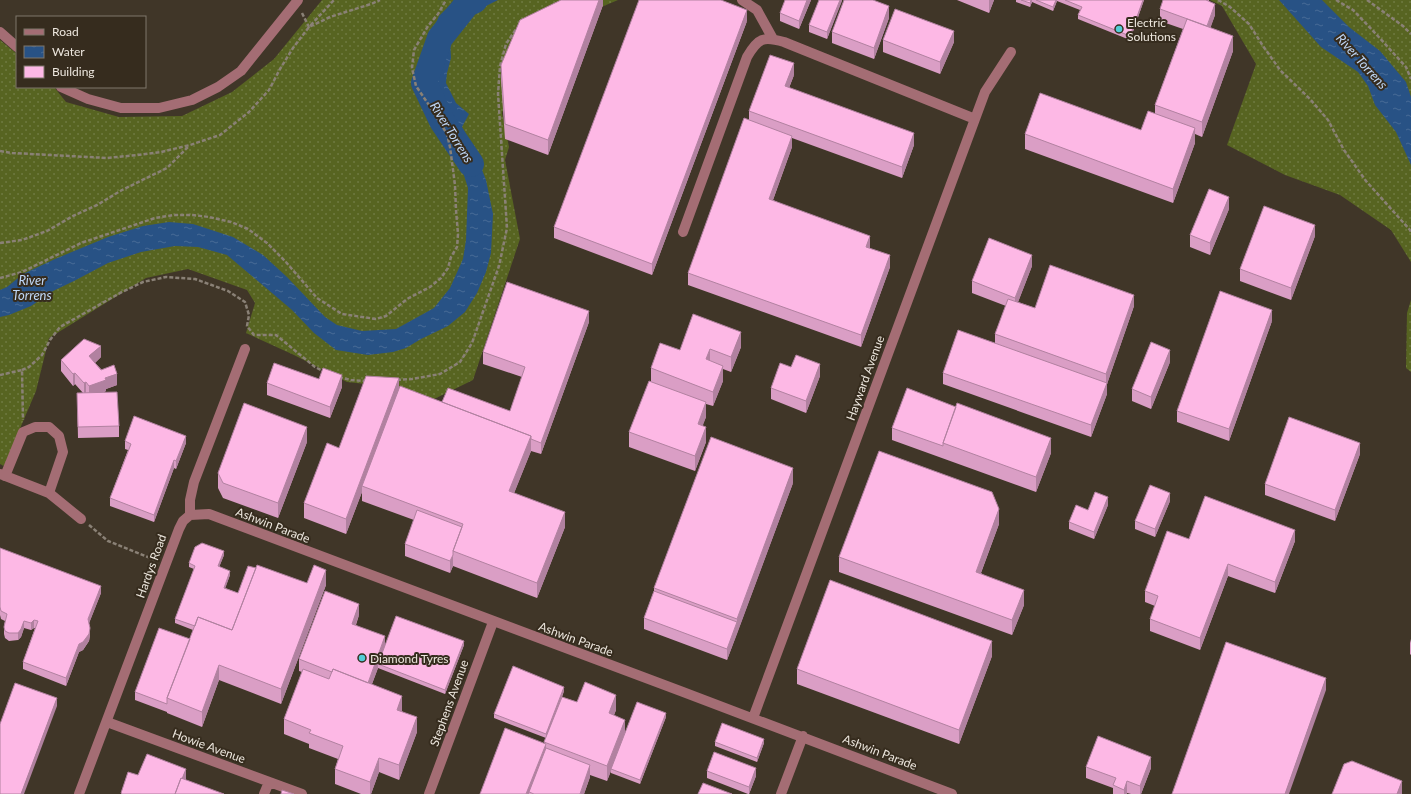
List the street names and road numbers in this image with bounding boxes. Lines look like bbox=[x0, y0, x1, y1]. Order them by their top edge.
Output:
street label: Hayward Avenue bbox=[843, 333, 887, 423]
street label: Ashwin Parade bbox=[234, 504, 312, 546]
street label: Hardys Road bbox=[133, 532, 169, 600]
street label: Ashwin Parade bbox=[537, 619, 615, 659]
street label: Stephens Avenue bbox=[426, 658, 472, 748]
street label: Howie Avenue bbox=[170, 726, 248, 766]
street label: Ashwin Parade bbox=[841, 731, 919, 773]

